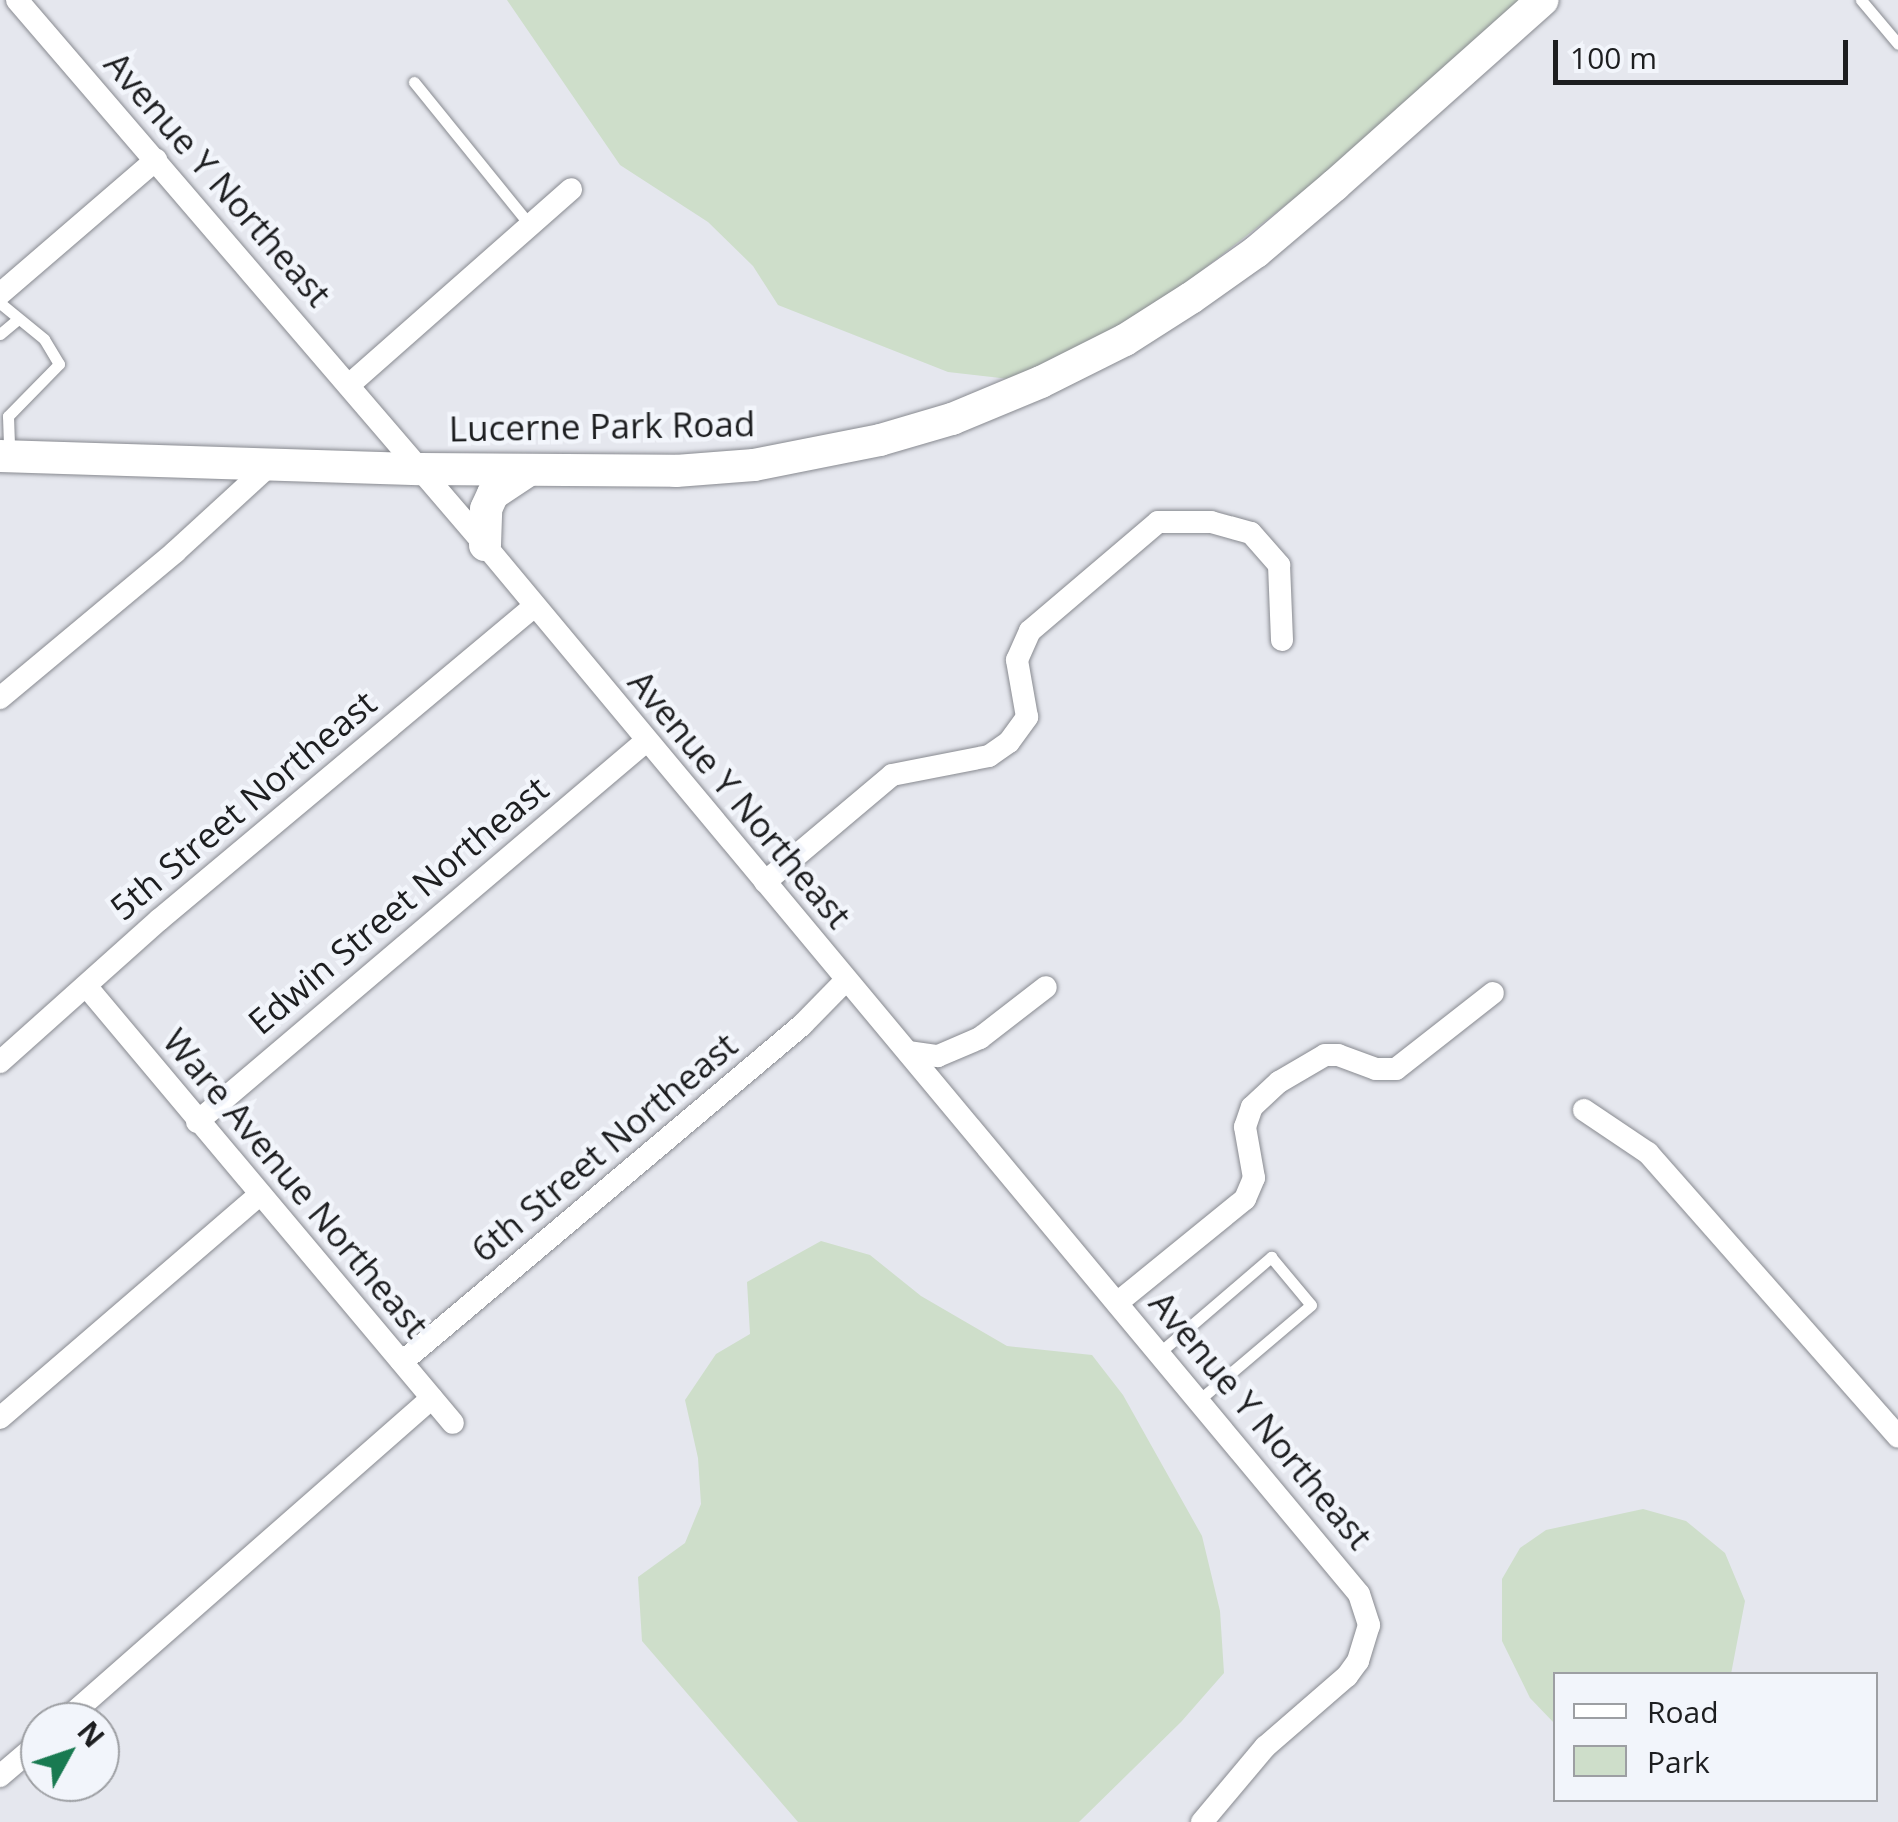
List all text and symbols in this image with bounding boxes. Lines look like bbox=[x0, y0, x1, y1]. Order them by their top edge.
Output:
scale bar bbox=[1558, 20, 1853, 82]
text: 100 m bbox=[1570, 37, 1657, 78]
street label: Avenue Y Northeast bbox=[96, 43, 340, 315]
street label: Lucerne Park Road bbox=[448, 402, 756, 450]
street label: Avenue Y Northeast bbox=[620, 662, 860, 936]
street label: 5th Street Northeast bbox=[102, 682, 384, 928]
street label: Edwin Street Northeast bbox=[240, 767, 556, 1043]
street label: Ware Avenue Northeast bbox=[155, 1020, 437, 1346]
street label: 6th Street Northeast bbox=[463, 1024, 745, 1270]
street label: Avenue Y Northeast bbox=[1141, 1283, 1381, 1557]
legend bbox=[1553, 1672, 1878, 1802]
text: Road bbox=[1647, 1691, 1719, 1732]
north arrow bbox=[20, 1702, 120, 1802]
text: N bbox=[70, 1713, 113, 1755]
text: Park bbox=[1647, 1741, 1710, 1782]

